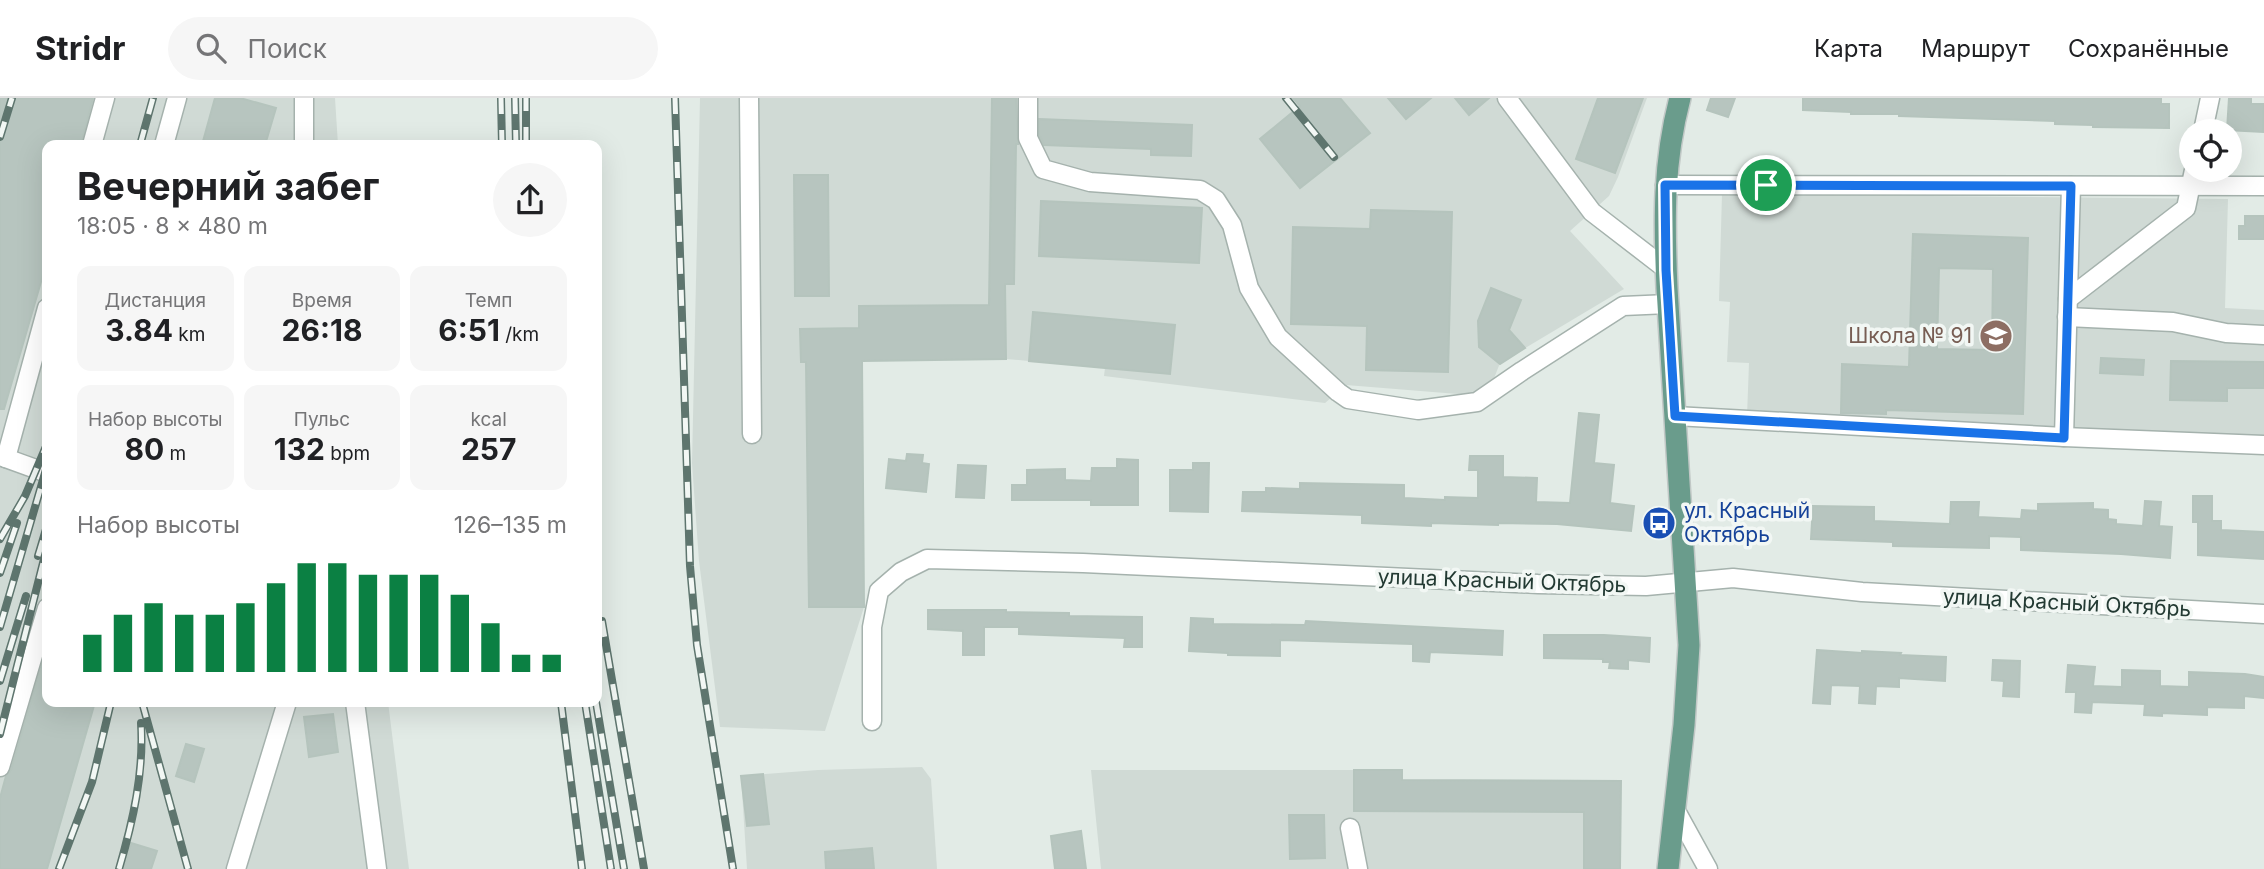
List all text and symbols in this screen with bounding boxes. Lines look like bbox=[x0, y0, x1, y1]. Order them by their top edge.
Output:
search box bbox=[168, 17, 658, 80]
text: Stridr bbox=[35, 28, 126, 68]
icon: search bbox=[192, 29, 230, 67]
text: Поиск bbox=[248, 33, 327, 64]
text: Карта bbox=[1814, 34, 1883, 63]
text: Маршрут bbox=[1921, 34, 2030, 63]
text: Сохранённые bbox=[2068, 34, 2229, 63]
map controls bbox=[2179, 119, 2242, 182]
button: locate bbox=[2179, 119, 2242, 182]
pin bbox=[1736, 155, 1796, 215]
text: Вечерний забег bbox=[77, 163, 379, 209]
button: share bbox=[493, 163, 567, 237]
icon: arrive bbox=[1747, 166, 1785, 204]
text: 18:05 · 8 × 480 m bbox=[77, 212, 268, 240]
text: Дистанция bbox=[105, 289, 206, 312]
text: Время bbox=[292, 289, 352, 312]
text: Темп bbox=[465, 289, 513, 312]
text: 3.84 bbox=[105, 312, 173, 348]
text: 26:18 bbox=[282, 312, 362, 348]
text: 6:51 bbox=[438, 312, 500, 348]
school or university icon: Школа № 91 bbox=[1977, 317, 2015, 355]
text: km bbox=[173, 323, 205, 346]
text: /km bbox=[500, 323, 539, 346]
place label: Школа № 91 bbox=[1848, 323, 1972, 348]
text: Набор высоты bbox=[88, 408, 223, 431]
text: Пульс bbox=[294, 408, 350, 431]
text: kcal bbox=[471, 408, 507, 431]
text: 80 bbox=[124, 431, 164, 467]
text: 132 bbox=[274, 431, 325, 467]
text: 257 bbox=[461, 431, 516, 467]
text: m bbox=[164, 442, 186, 465]
text: bpm bbox=[325, 442, 370, 465]
place label: ул. Красный Октябрь bbox=[1684, 498, 1810, 547]
bus stop icon: ул. Красный Октябрь bbox=[1640, 504, 1678, 542]
text: Набор высоты bbox=[77, 511, 240, 539]
text: 126–135 m bbox=[454, 511, 567, 539]
street label: улица Красный Октябрь bbox=[1377, 564, 1627, 597]
street label: улица Красный Октябрь bbox=[1942, 584, 2192, 621]

